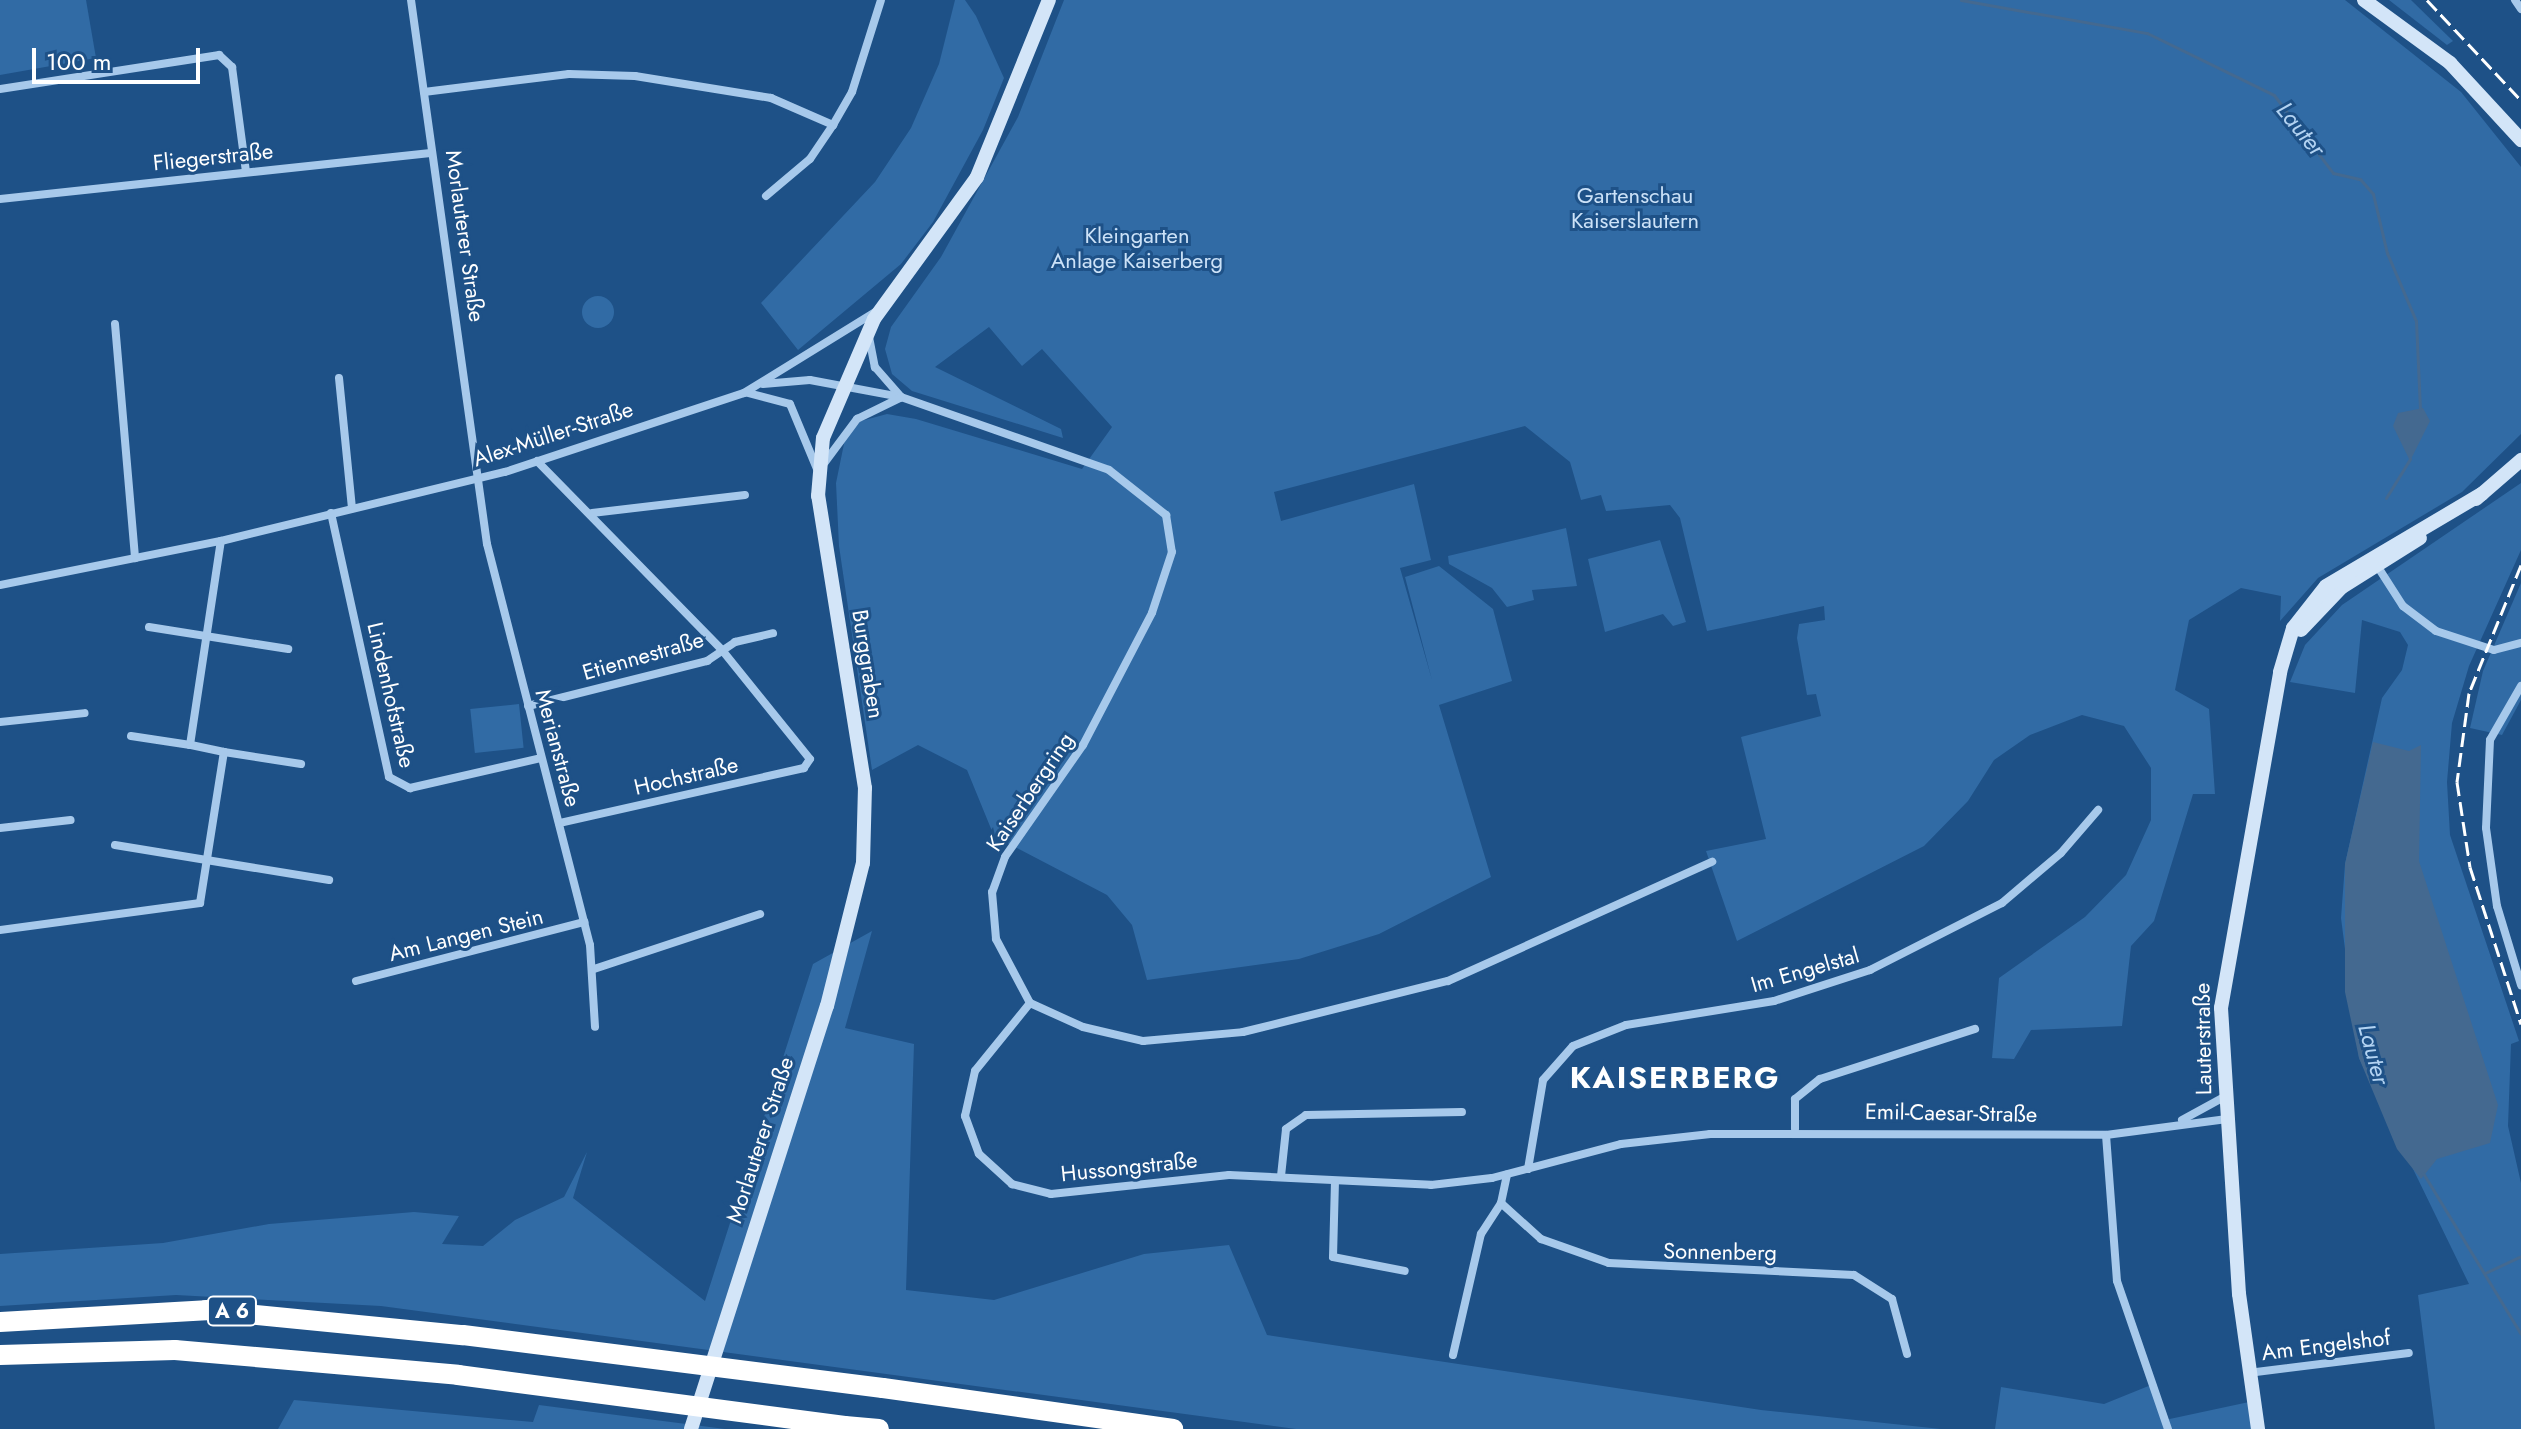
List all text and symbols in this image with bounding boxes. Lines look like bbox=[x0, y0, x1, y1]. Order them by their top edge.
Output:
scale bar bbox=[36, 32, 204, 82]
text: 100 m bbox=[46, 44, 112, 79]
water label: Lauter bbox=[2270, 96, 2332, 162]
street label: Fliegerstraße bbox=[152, 138, 274, 176]
street label: Morlauterer Straße bbox=[440, 148, 490, 324]
park label: Gartenschau Kaiserslautern bbox=[1571, 182, 1699, 234]
park label: Kleingarten Anlage Kaiserberg bbox=[1051, 222, 1223, 274]
street label: Alex-Müller-Straße bbox=[470, 396, 636, 472]
street label: Burggraben bbox=[846, 608, 890, 720]
street label: Lindenhofstraße bbox=[361, 620, 421, 770]
street label: Etiennestraße bbox=[579, 626, 707, 686]
street label: Merianstraße bbox=[530, 686, 586, 810]
street label: Kaiserbergring bbox=[981, 728, 1079, 856]
street label: Hochstraße bbox=[631, 751, 741, 801]
street label: Am Langen Stein bbox=[386, 903, 546, 967]
street label: Im Engelstal bbox=[1748, 942, 1862, 998]
street label: Lauterstraße bbox=[2189, 983, 2217, 1095]
water label: Lauter bbox=[2352, 1021, 2396, 1087]
street label: Morlauterer Straße bbox=[721, 1054, 799, 1226]
district label: KAISERBERG bbox=[1570, 1060, 1780, 1096]
street label: Emil-Caesar-Straße bbox=[1865, 1098, 2037, 1128]
street label: Hussongstraße bbox=[1059, 1147, 1199, 1187]
street label: Sonnenberg bbox=[1663, 1238, 1777, 1266]
road number: A 6 bbox=[206, 1295, 258, 1327]
street label: Am Engelshof bbox=[2260, 1324, 2392, 1366]

